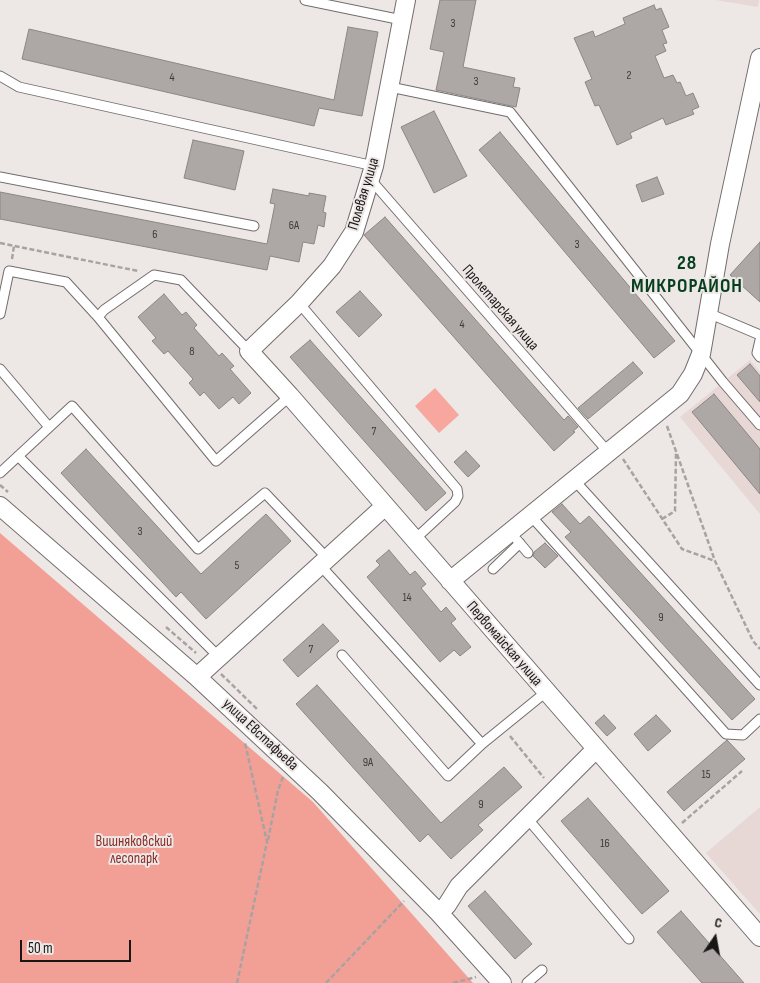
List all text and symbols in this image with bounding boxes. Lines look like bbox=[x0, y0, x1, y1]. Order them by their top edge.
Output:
house number: 3 bbox=[450, 17, 456, 31]
house number: 2 bbox=[627, 69, 631, 83]
house number: 4 bbox=[169, 71, 175, 85]
house number: 3 bbox=[473, 75, 479, 89]
street label: Полевая улица bbox=[344, 156, 384, 232]
house number: 6А bbox=[289, 219, 299, 233]
house number: 6 bbox=[152, 228, 158, 242]
house number: 3 bbox=[574, 238, 580, 252]
district label: 28 МИКРОРАЙОН bbox=[630, 252, 744, 299]
street label: Пролетарская улица bbox=[458, 261, 542, 355]
house number: 4 bbox=[459, 318, 465, 332]
house number: 8 bbox=[189, 345, 195, 359]
house number: 7 bbox=[372, 425, 376, 439]
house number: 3 bbox=[137, 525, 143, 539]
house number: 5 bbox=[235, 559, 239, 573]
house number: 14 bbox=[402, 591, 412, 605]
street label: Первомайская улица bbox=[462, 598, 546, 690]
house number: 9 bbox=[658, 611, 664, 625]
house number: 7 bbox=[309, 643, 313, 657]
street label: улица Евстафьева bbox=[218, 695, 302, 775]
house number: 9А bbox=[363, 756, 373, 770]
house number: 15 bbox=[701, 768, 711, 782]
house number: 9 bbox=[478, 798, 484, 812]
park label: Вишняковский лесопарк bbox=[96, 833, 172, 868]
house number: 16 bbox=[600, 837, 610, 851]
north arrow bbox=[690, 913, 740, 963]
text: С bbox=[713, 914, 724, 932]
scale bar bbox=[22, 930, 134, 962]
text: 50 m bbox=[28, 939, 53, 958]

